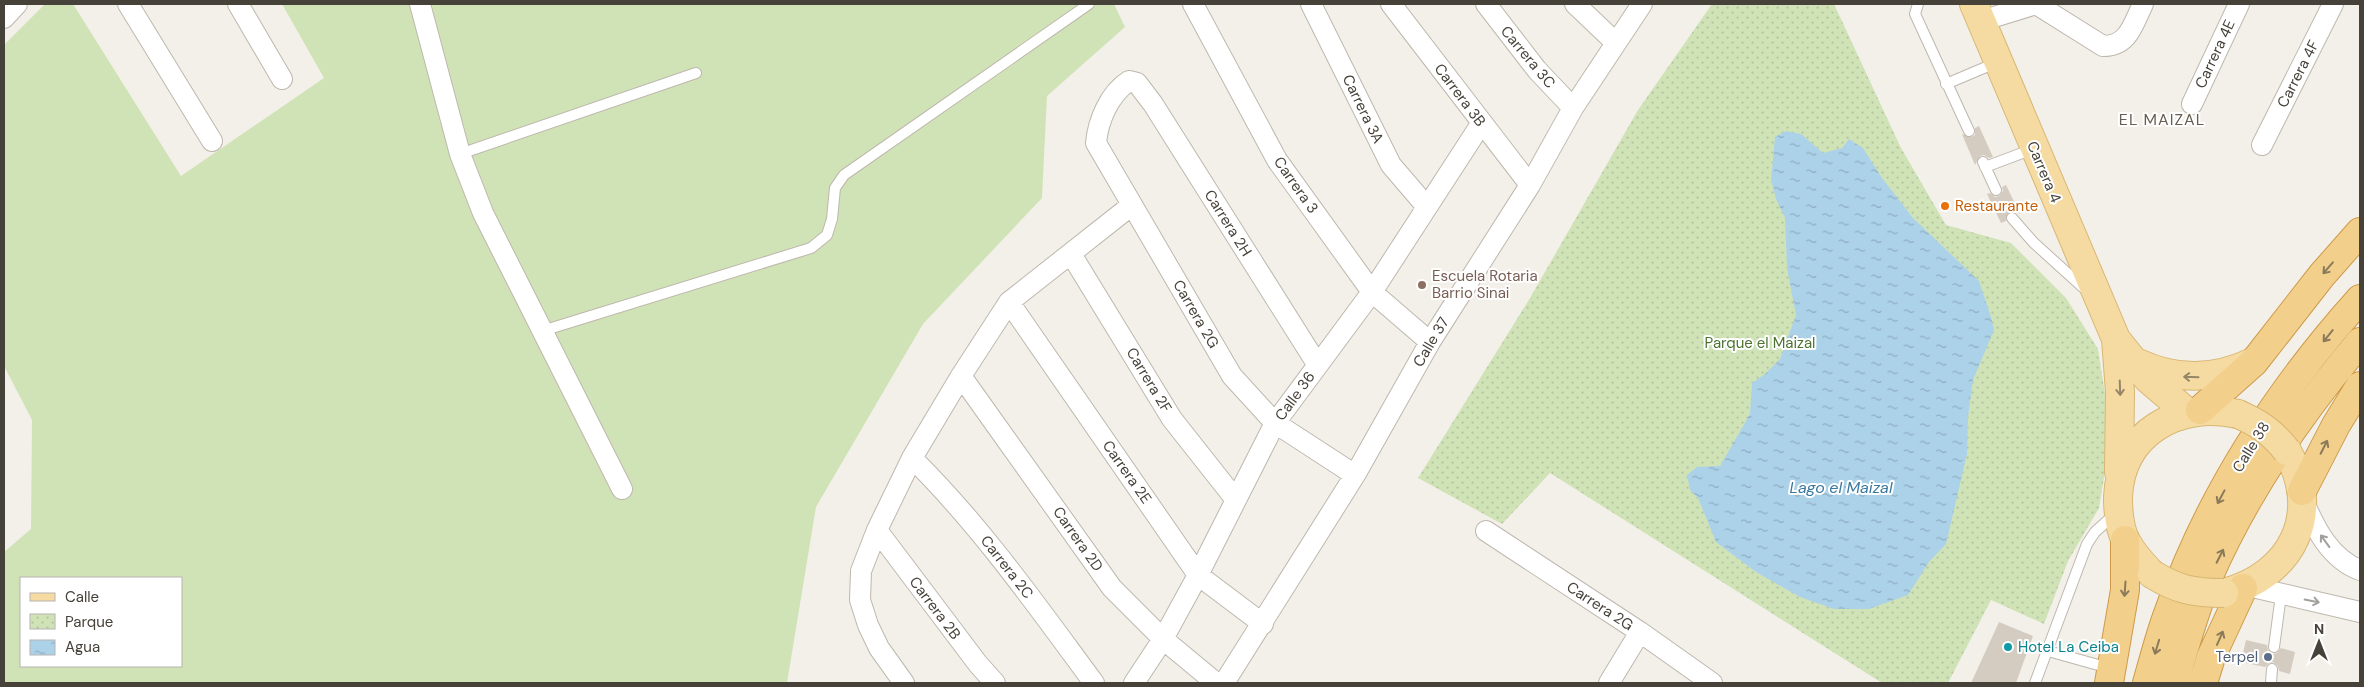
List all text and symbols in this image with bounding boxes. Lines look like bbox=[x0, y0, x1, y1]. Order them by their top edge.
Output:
street label: Carrera 4E bbox=[2190, 16, 2240, 92]
street label: Carrera 3C bbox=[1496, 22, 1560, 93]
street label: Carrera 4F bbox=[2272, 37, 2324, 111]
street label: Carrera 3B bbox=[1430, 59, 1490, 131]
street label: Carrera 3A bbox=[1338, 71, 1388, 147]
district label: EL MAIZAL bbox=[2119, 109, 2205, 130]
street label: Carrera 4 bbox=[2022, 138, 2066, 206]
street label: Carrera 3 bbox=[1269, 153, 1323, 217]
street label: Carrera 2H bbox=[1200, 186, 1256, 260]
place label: Restaurante bbox=[1955, 196, 2038, 216]
marker: Restaurante bbox=[1939, 200, 1951, 212]
one-way arrow bbox=[2322, 262, 2334, 275]
place label: Escuela Rotaria Barrio Sinai bbox=[1432, 266, 1538, 303]
street label: Carrera 2G bbox=[1168, 276, 1224, 352]
marker: Escuela Rotaria Barrio Sinai bbox=[1416, 279, 1428, 291]
street label: Calle 37 bbox=[1408, 313, 1454, 371]
one-way arrow bbox=[2323, 329, 2334, 342]
park label: Parque el Maizal bbox=[1705, 333, 1815, 353]
street label: Carrera 2F bbox=[1122, 344, 1176, 416]
street label: Calle 36 bbox=[1270, 367, 1320, 425]
one-way arrow bbox=[2183, 372, 2199, 381]
one-way arrow bbox=[2115, 379, 2125, 395]
street label: Calle 38 bbox=[2228, 418, 2274, 476]
street label: Carrera 2E bbox=[1098, 436, 1156, 508]
one-way arrow bbox=[2319, 440, 2329, 455]
water label: Lago el Maizal bbox=[1789, 477, 1893, 498]
one-way arrow bbox=[2216, 490, 2226, 505]
street label: Carrera 2D bbox=[1048, 503, 1108, 575]
street label: Carrera 2C bbox=[976, 531, 1038, 603]
one-way arrow bbox=[2320, 534, 2330, 548]
one-way arrow bbox=[2215, 548, 2225, 563]
street label: Carrera 2B bbox=[905, 573, 965, 643]
legend bbox=[20, 577, 182, 667]
street label: Carrera 2G bbox=[1563, 577, 1637, 635]
one-way arrow bbox=[2120, 581, 2129, 597]
text: Calle bbox=[65, 587, 99, 607]
one-way arrow bbox=[2304, 597, 2320, 606]
text: Parque bbox=[65, 612, 113, 632]
north arrow bbox=[2294, 617, 2344, 667]
text: N bbox=[2314, 620, 2324, 638]
one-way arrow bbox=[2215, 631, 2225, 646]
text: Agua bbox=[65, 637, 100, 657]
place label: Hotel La Ceiba bbox=[2018, 637, 2119, 657]
one-way arrow bbox=[2152, 639, 2162, 655]
marker: Hotel La Ceiba bbox=[2002, 641, 2014, 653]
place label: Terpel bbox=[2216, 647, 2258, 667]
marker: Terpel bbox=[2262, 651, 2274, 663]

